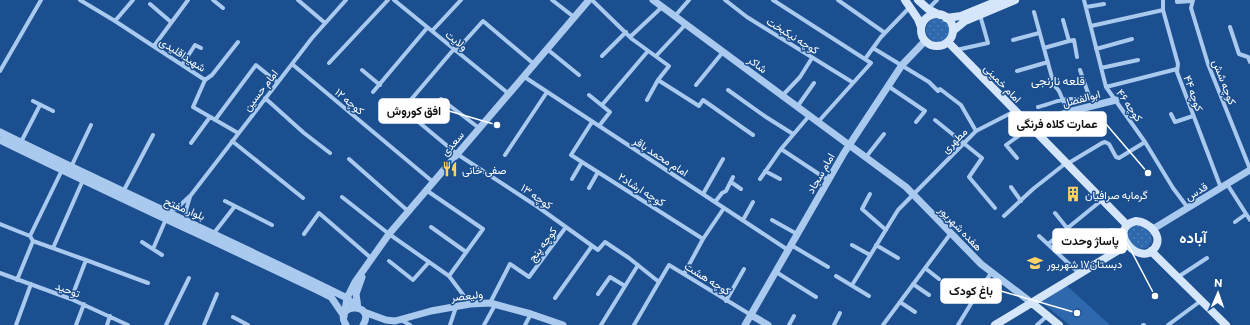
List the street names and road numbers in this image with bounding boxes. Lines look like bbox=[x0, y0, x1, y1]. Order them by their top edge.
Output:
street label: کوچه نیکبخت bbox=[763, 14, 822, 58]
street label: ولایت bbox=[443, 27, 471, 54]
street label: شهیداقلیدی bbox=[157, 34, 209, 75]
street label: شاکر bbox=[744, 52, 770, 76]
street label: کوچه شش bbox=[1209, 58, 1240, 107]
street label: امام خمینی bbox=[980, 61, 1025, 106]
street label: امام حسین bbox=[240, 67, 282, 115]
street label: کوچه ۴۴ bbox=[1180, 73, 1207, 114]
street label: کوچه ۱۲ bbox=[332, 85, 367, 118]
street label: کوچه ۴۶ bbox=[1113, 86, 1146, 125]
street label: ابوالفضل bbox=[1061, 87, 1102, 110]
street label: مطهری bbox=[939, 124, 970, 156]
street label: سعدی bbox=[438, 128, 467, 159]
street label: امام محمد باقر bbox=[629, 133, 691, 180]
street label: امام سجاد bbox=[803, 151, 838, 196]
street label: کوچه ارشاد۲ bbox=[615, 169, 668, 210]
street label: قدس bbox=[1182, 179, 1210, 204]
street label: کوچه ۱۳ bbox=[518, 181, 555, 213]
street label: بلوار مفتح bbox=[162, 194, 207, 224]
street label: هفده شهریور bbox=[935, 202, 986, 254]
street label: کوچه پنج bbox=[525, 224, 561, 265]
street label: کوچه هشت bbox=[681, 259, 734, 299]
street label: توحید bbox=[53, 278, 83, 301]
street label: ولیعصر bbox=[449, 287, 484, 304]

